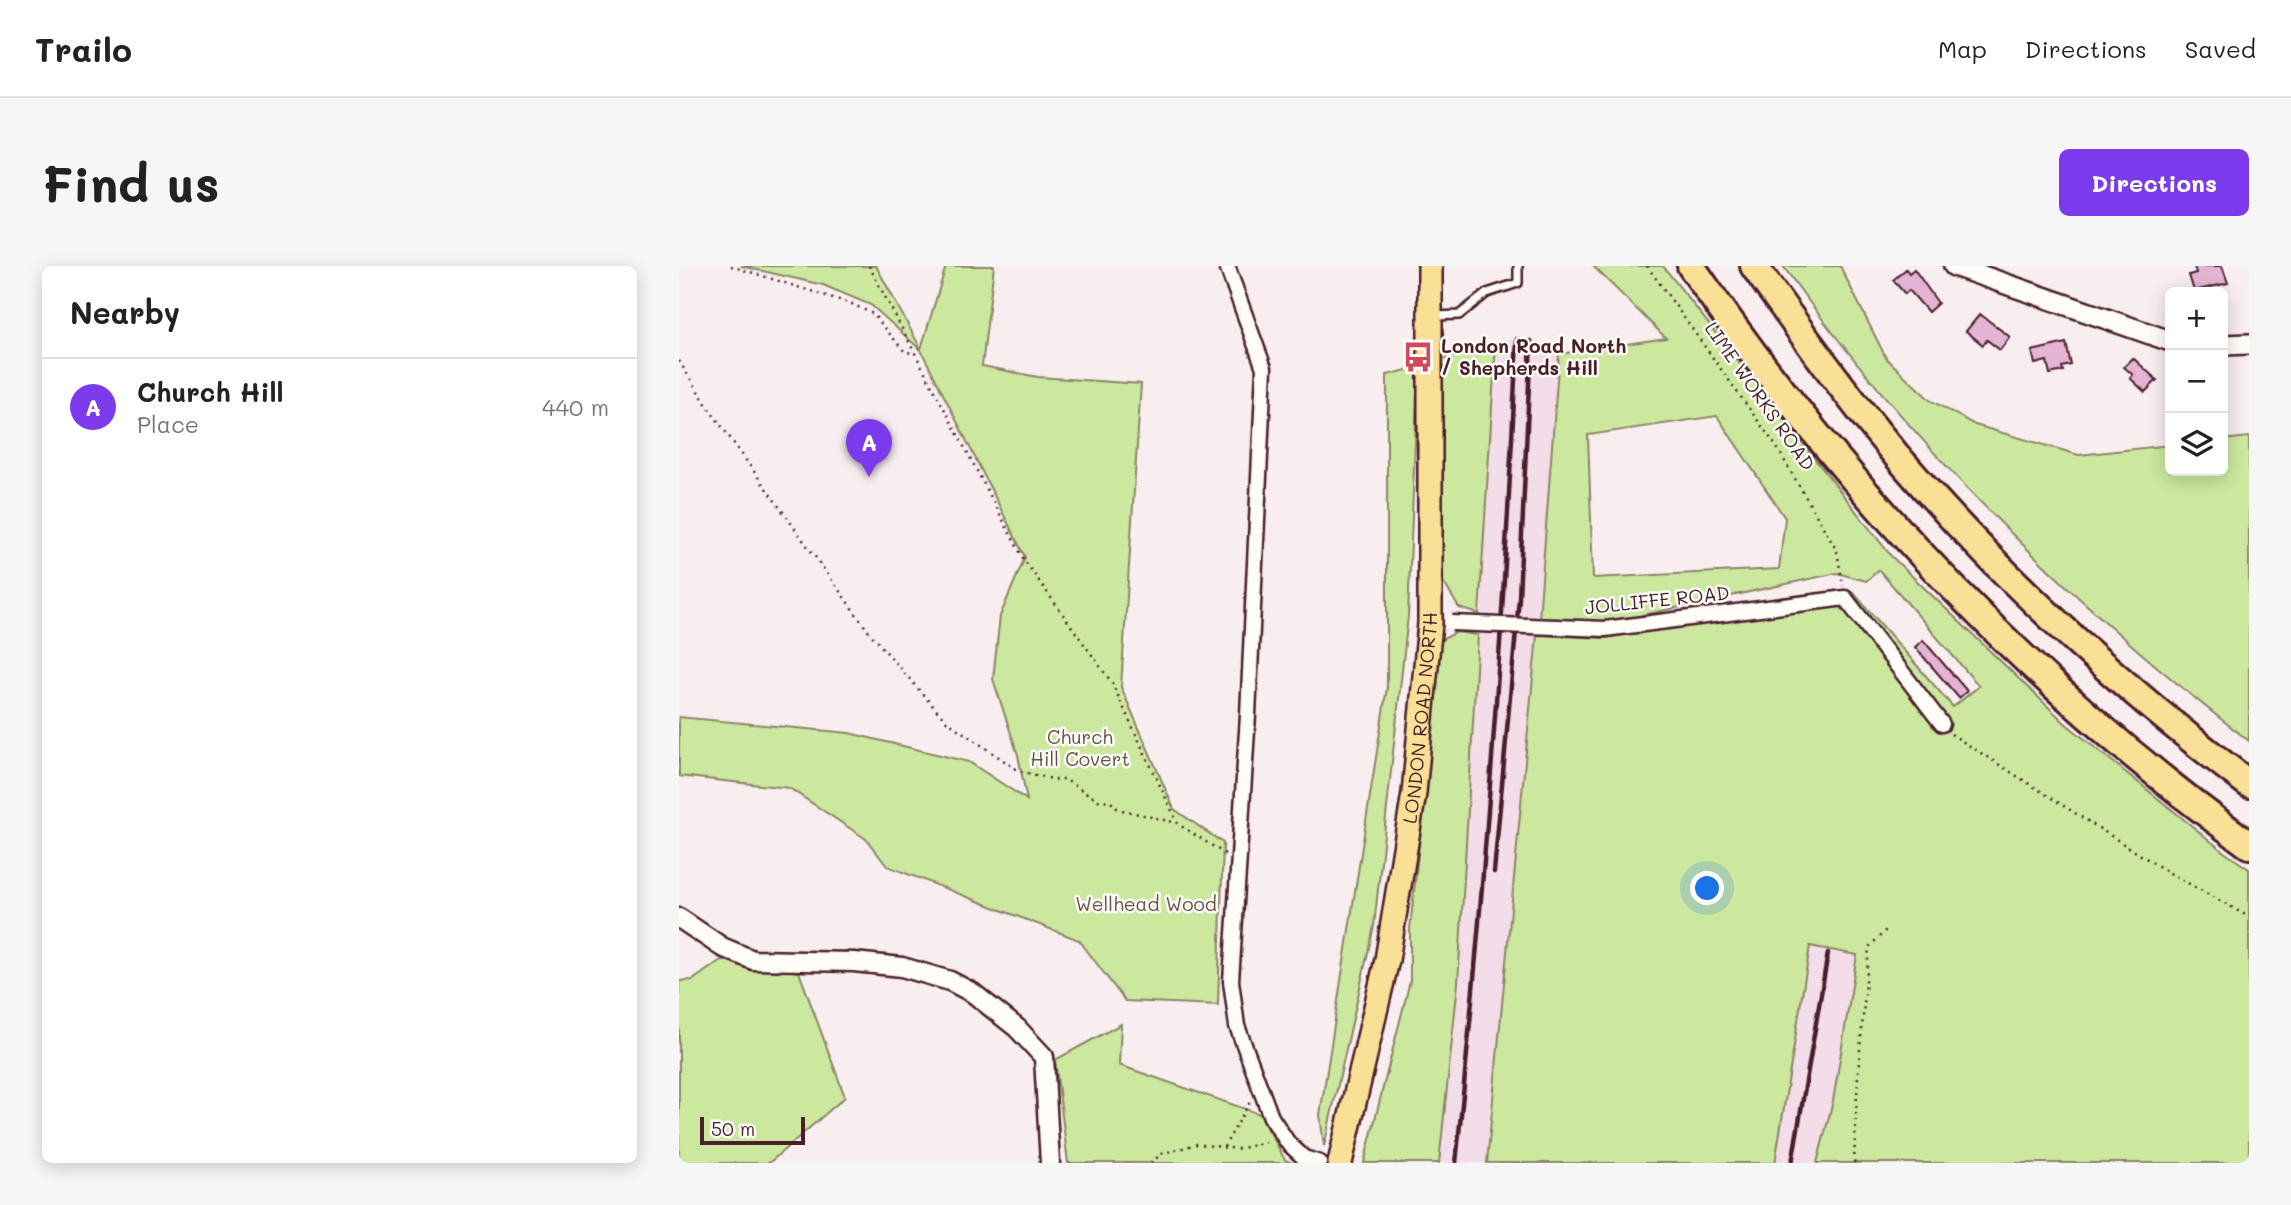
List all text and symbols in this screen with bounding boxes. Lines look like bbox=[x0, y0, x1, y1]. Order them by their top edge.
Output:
text: Trailo bbox=[35, 27, 132, 70]
text: Map bbox=[1938, 33, 1987, 64]
text: Directions bbox=[2025, 33, 2147, 64]
text: Saved bbox=[2185, 33, 2256, 64]
button: Directions bbox=[2059, 149, 2249, 216]
text: Find us bbox=[42, 151, 220, 214]
map controls bbox=[2165, 287, 2228, 476]
button: + bbox=[2165, 287, 2228, 350]
text: Nearby bbox=[70, 292, 180, 332]
street label: LIME WORKS ROAD bbox=[1700, 316, 1821, 475]
place label: London Road North / Shepherds Hill bbox=[1441, 333, 1626, 380]
bus stop icon: London Road North / Shepherds Hill bbox=[1401, 340, 1435, 374]
button: − bbox=[2165, 350, 2228, 413]
text: Church Hill bbox=[137, 375, 284, 409]
text: A bbox=[85, 392, 101, 422]
text: 440 m bbox=[542, 392, 609, 422]
text: Place bbox=[137, 409, 199, 439]
button: layers bbox=[2165, 413, 2228, 476]
pin: A bbox=[846, 419, 892, 477]
street label: JOLLIFFE ROAD bbox=[1583, 579, 1731, 620]
street label: LONDON ROAD NORTH bbox=[1396, 612, 1442, 825]
park label: Church Hill Covert bbox=[1030, 724, 1130, 771]
your location bbox=[1690, 871, 1724, 905]
park label: Wellhead Wood bbox=[1075, 891, 1217, 916]
scale bar bbox=[700, 1114, 805, 1146]
text: 50 m bbox=[711, 1116, 755, 1141]

